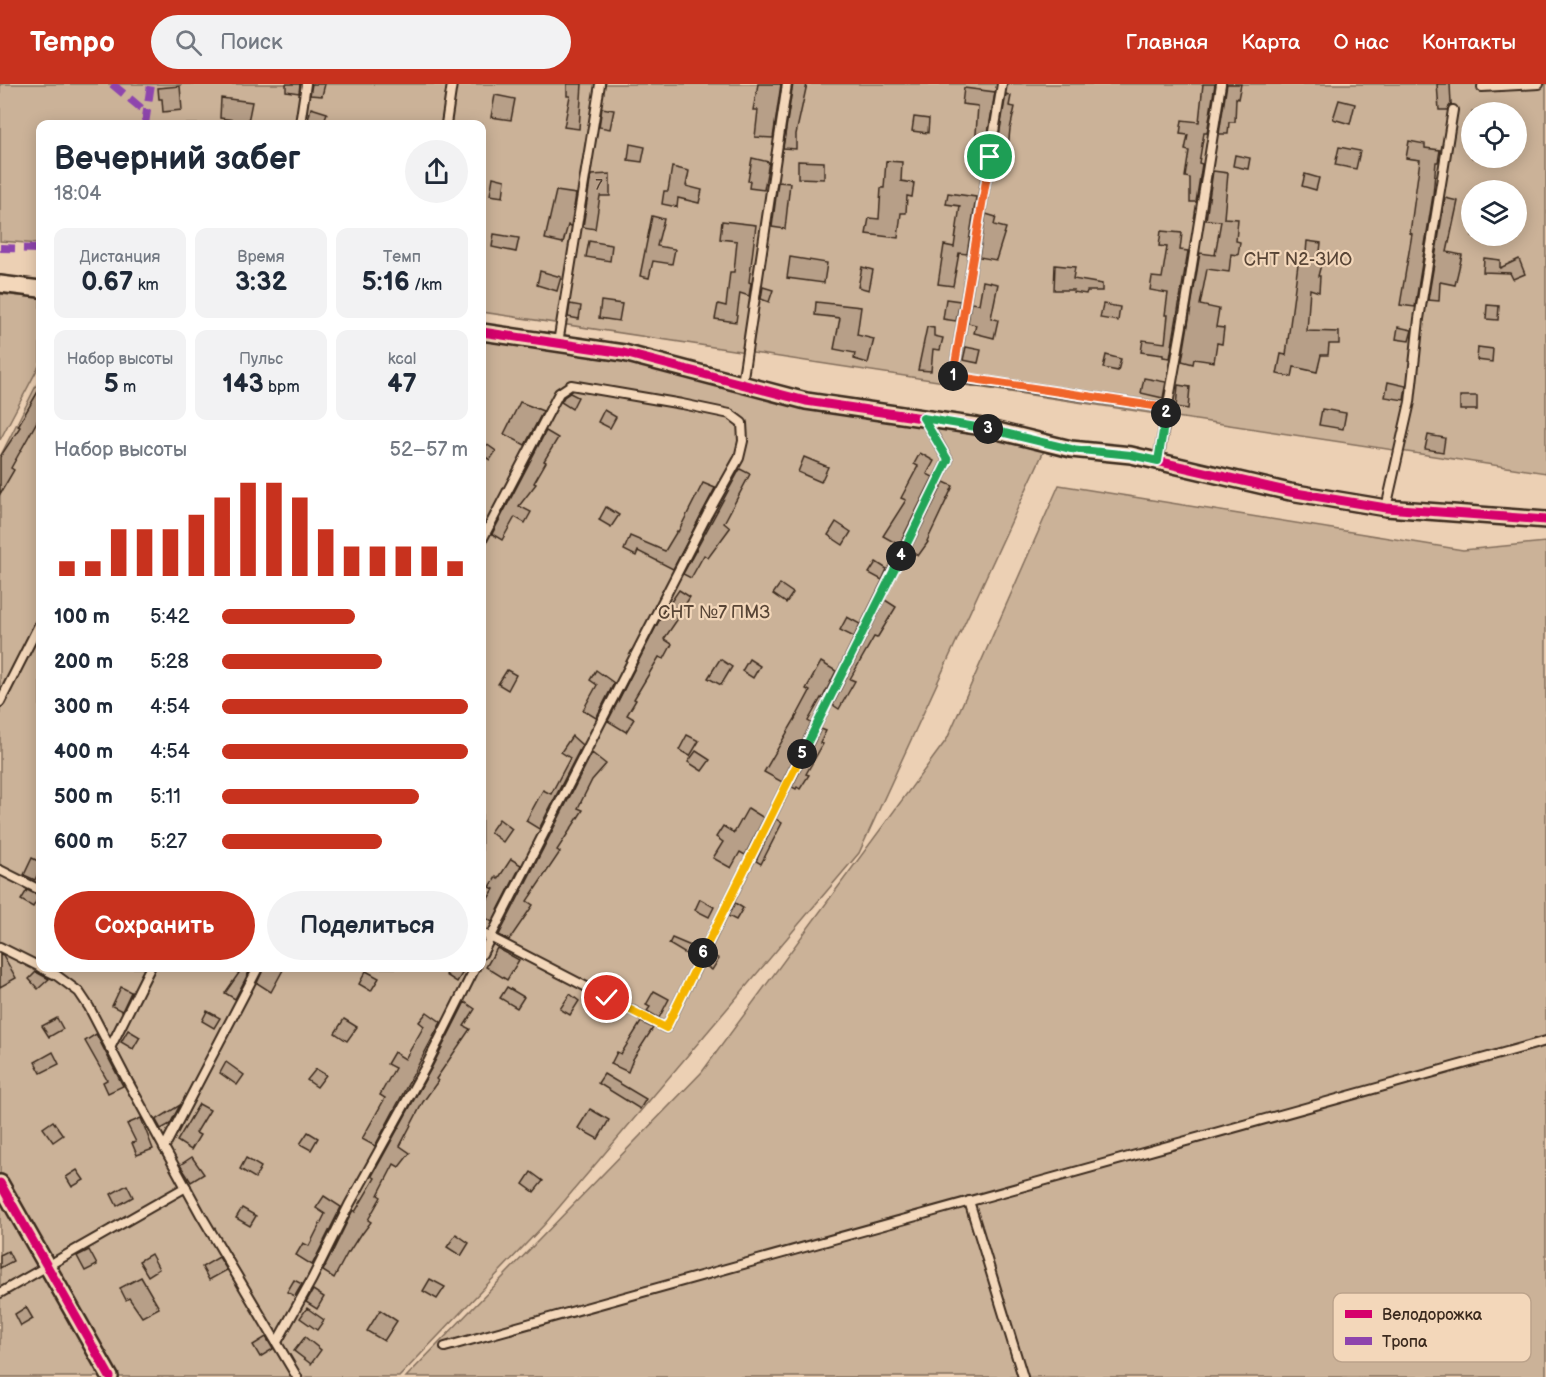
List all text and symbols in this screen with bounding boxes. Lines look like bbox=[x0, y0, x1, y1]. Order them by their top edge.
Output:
search box bbox=[151, 15, 571, 69]
text: Tempo bbox=[30, 26, 115, 59]
icon: search bbox=[172, 26, 205, 59]
text: Поиск bbox=[220, 29, 283, 56]
text: Главная bbox=[1125, 30, 1208, 55]
text: Карта bbox=[1241, 30, 1300, 55]
text: О нас bbox=[1333, 30, 1389, 55]
text: Контакты bbox=[1422, 30, 1516, 55]
map controls bbox=[1461, 102, 1527, 246]
button: locate bbox=[1461, 102, 1527, 168]
pin bbox=[964, 131, 1015, 182]
text: Вечерний забег bbox=[54, 139, 301, 179]
button: share bbox=[405, 140, 468, 203]
icon: arrive bbox=[973, 140, 1006, 173]
house number: 7 bbox=[595, 176, 603, 195]
button: layers bbox=[1461, 180, 1527, 246]
text: 18:04 bbox=[54, 182, 101, 206]
text: Дистанция bbox=[80, 248, 160, 267]
text: Время bbox=[237, 248, 285, 267]
text: Темп bbox=[383, 248, 421, 267]
park label: СНТ N2-ЗИО bbox=[1244, 249, 1352, 270]
text: 0.67 bbox=[81, 267, 133, 298]
text: 3:32 bbox=[235, 267, 287, 298]
text: 5:16 bbox=[362, 267, 410, 298]
text: km bbox=[133, 276, 159, 295]
text: /km bbox=[410, 276, 442, 295]
text: Набор высоты bbox=[67, 350, 173, 369]
text: Пульс bbox=[239, 350, 283, 369]
text: kcal bbox=[388, 350, 416, 369]
pin: 1 bbox=[938, 361, 968, 391]
text: 1 bbox=[950, 366, 956, 385]
text: 5 bbox=[104, 369, 119, 400]
text: 143 bbox=[222, 369, 264, 400]
text: 47 bbox=[387, 369, 417, 400]
text: m bbox=[119, 378, 136, 397]
text: bpm bbox=[264, 378, 300, 397]
pin: 2 bbox=[1151, 398, 1181, 428]
text: 2 bbox=[1161, 403, 1171, 422]
pin: 3 bbox=[973, 414, 1003, 444]
text: 3 bbox=[983, 419, 993, 438]
text: Набор высоты bbox=[54, 438, 187, 462]
text: 52–57 m bbox=[390, 438, 468, 462]
pin: 4 bbox=[886, 541, 916, 571]
text: 4 bbox=[896, 546, 906, 565]
park label: СНТ №7 ПМЗ bbox=[658, 602, 770, 623]
text: 100 m bbox=[54, 605, 110, 629]
text: 5:42 bbox=[150, 605, 190, 629]
text: 200 m bbox=[54, 650, 113, 674]
text: 5:28 bbox=[150, 650, 189, 674]
text: 300 m bbox=[54, 695, 113, 719]
text: 4:54 bbox=[150, 695, 190, 719]
pin: 5 bbox=[787, 739, 817, 769]
text: 400 m bbox=[54, 740, 113, 764]
text: 4:54 bbox=[150, 740, 190, 764]
text: 5 bbox=[797, 744, 807, 763]
text: 500 m bbox=[54, 785, 113, 809]
text: 5:11 bbox=[150, 785, 181, 809]
text: 600 m bbox=[54, 830, 114, 854]
text: 5:27 bbox=[150, 830, 187, 854]
button: Сохранить bbox=[54, 891, 255, 960]
button: Поделиться bbox=[267, 891, 468, 960]
pin: 6 bbox=[688, 938, 718, 968]
text: 6 bbox=[698, 943, 708, 962]
pin bbox=[581, 972, 632, 1023]
icon: check bbox=[590, 981, 623, 1014]
legend bbox=[1333, 1293, 1531, 1362]
text: Велодорожка bbox=[1382, 1306, 1483, 1325]
text: Тропа bbox=[1382, 1333, 1428, 1352]

